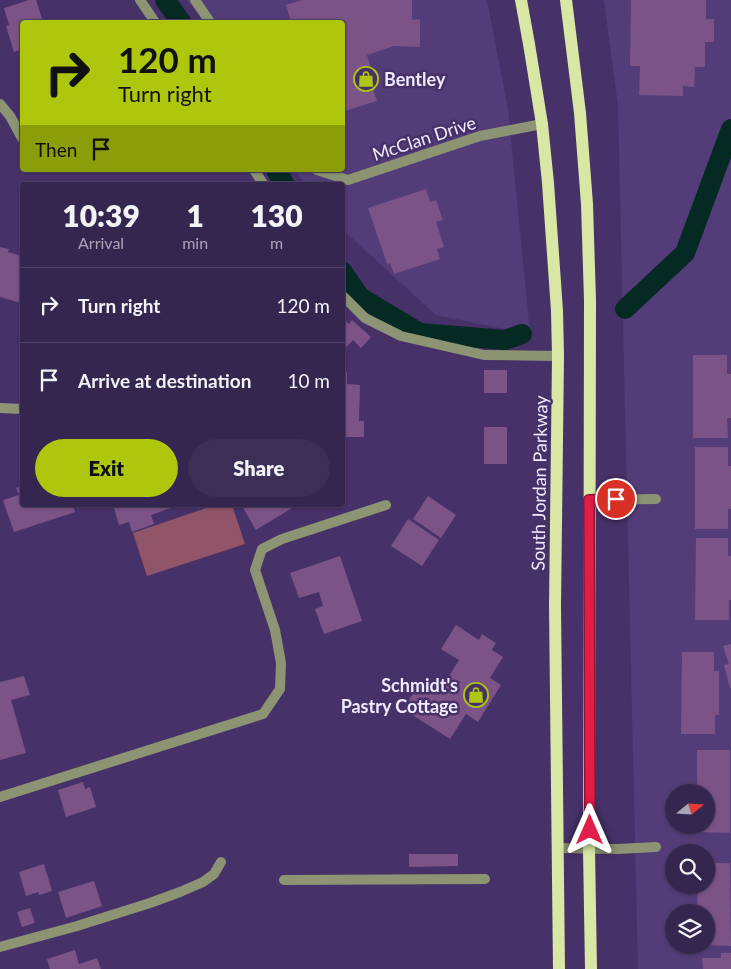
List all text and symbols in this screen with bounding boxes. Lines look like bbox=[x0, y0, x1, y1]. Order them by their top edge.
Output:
text: 120 m bbox=[118, 38, 217, 80]
icon: right bbox=[35, 40, 100, 105]
shop icon: Bentley bbox=[353, 66, 379, 92]
place label: Bentley bbox=[384, 68, 446, 90]
text: Turn right bbox=[118, 80, 212, 107]
street label: McClan Drive bbox=[369, 111, 479, 165]
icon: arrive bbox=[87, 135, 115, 163]
text: Then bbox=[35, 138, 77, 161]
text: 10:39 bbox=[62, 197, 140, 233]
text: 1 bbox=[186, 197, 204, 233]
text: 130 bbox=[250, 197, 303, 233]
text: Arrival bbox=[78, 233, 124, 252]
text: min bbox=[182, 233, 208, 252]
text: m bbox=[270, 233, 283, 252]
icon: right bbox=[35, 291, 63, 319]
text: Turn right bbox=[78, 294, 160, 317]
text: 120 m bbox=[276, 294, 330, 317]
icon: arrive bbox=[35, 366, 63, 394]
text: Arrive at destination bbox=[78, 369, 251, 392]
text: 10 m bbox=[287, 369, 330, 392]
street label: South Jordan Parkway bbox=[526, 395, 552, 571]
button: Exit bbox=[35, 439, 178, 497]
button: Share bbox=[188, 439, 330, 497]
pin bbox=[595, 478, 637, 520]
icon: arrive bbox=[602, 485, 630, 513]
place label: Schmidt's Pastry Cottage bbox=[341, 674, 458, 717]
shop icon: Schmidt's Pastry Cottage bbox=[463, 682, 489, 708]
north arrow bbox=[665, 784, 715, 834]
map controls bbox=[665, 784, 715, 954]
position arrow bbox=[563, 803, 615, 855]
button: search bbox=[665, 844, 715, 894]
button: layers bbox=[665, 904, 715, 954]

